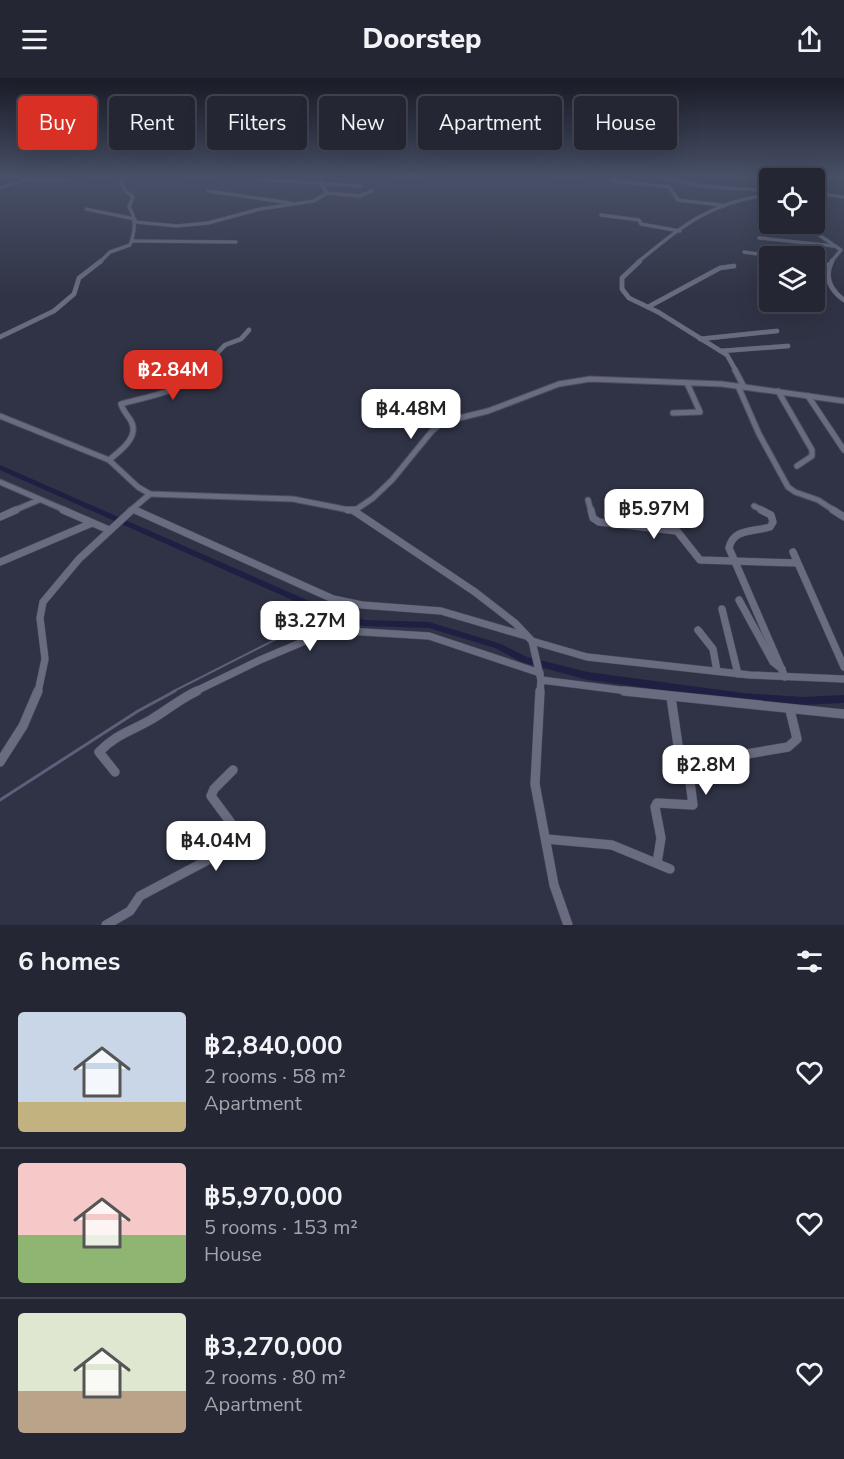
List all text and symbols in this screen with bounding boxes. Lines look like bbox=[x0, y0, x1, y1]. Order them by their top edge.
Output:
text: Doorstep bbox=[363, 21, 481, 58]
icon: menu bbox=[18, 23, 51, 56]
icon: share bbox=[793, 23, 826, 56]
chip: Buy bbox=[18, 96, 97, 150]
chip: Rent bbox=[109, 96, 195, 150]
chip: Filters bbox=[207, 96, 307, 150]
chip: New bbox=[319, 96, 406, 150]
chip: Apartment bbox=[418, 96, 562, 150]
chip: House bbox=[574, 96, 677, 150]
map controls bbox=[759, 168, 825, 312]
button: locate bbox=[759, 168, 825, 234]
button: layers bbox=[759, 246, 825, 312]
pin: ฿2.84M bbox=[124, 350, 222, 401]
text: ฿2.84M bbox=[137, 356, 209, 383]
pin: ฿4.48M bbox=[362, 389, 460, 440]
text: ฿4.48M bbox=[375, 395, 447, 422]
pin: ฿5.97M bbox=[605, 489, 703, 540]
text: ฿5.97M bbox=[618, 495, 690, 522]
pin: ฿3.27M bbox=[261, 601, 359, 652]
text: ฿3.27M bbox=[274, 607, 346, 634]
pin: ฿2.8M bbox=[664, 745, 748, 796]
text: ฿2.8M bbox=[676, 751, 736, 778]
pin: ฿4.04M bbox=[167, 821, 265, 872]
text: ฿4.04M bbox=[180, 827, 252, 854]
text: 6 homes bbox=[18, 944, 120, 979]
icon: filters bbox=[793, 945, 826, 978]
text: ฿2,840,000 bbox=[204, 1028, 343, 1063]
icon: home bbox=[66, 1036, 138, 1108]
icon: heart bbox=[793, 1056, 826, 1089]
text: 2 rooms · 58 m² bbox=[204, 1063, 346, 1090]
text: Apartment bbox=[204, 1090, 302, 1117]
text: ฿5,970,000 bbox=[204, 1179, 343, 1214]
icon: home bbox=[66, 1187, 138, 1259]
icon: heart bbox=[793, 1207, 826, 1240]
text: 5 rooms · 153 m² bbox=[204, 1214, 358, 1241]
text: House bbox=[204, 1241, 262, 1268]
text: ฿3,270,000 bbox=[204, 1329, 343, 1364]
icon: home bbox=[66, 1337, 138, 1409]
icon: heart bbox=[793, 1357, 826, 1390]
text: 2 rooms · 80 m² bbox=[204, 1364, 346, 1391]
text: Apartment bbox=[204, 1391, 302, 1418]

